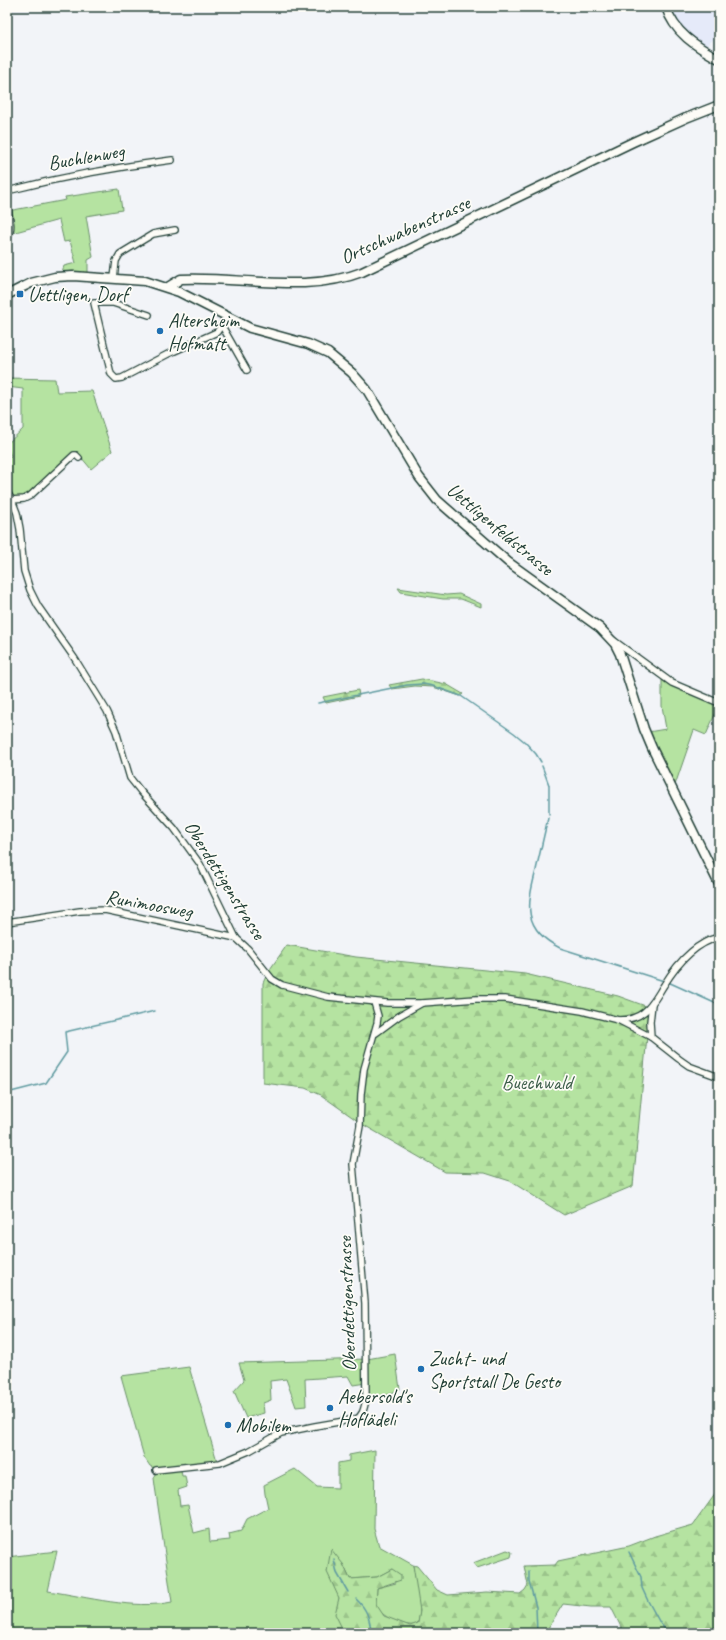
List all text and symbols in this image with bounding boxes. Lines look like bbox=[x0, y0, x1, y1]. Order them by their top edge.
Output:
street label: Buchlenweg bbox=[46, 138, 128, 176]
street label: Ortschwabenstrasse bbox=[336, 190, 475, 270]
place label: Uettligen, Dorf bbox=[28, 282, 132, 307]
marker: Uettligen, Dorf bbox=[15, 289, 25, 299]
place label: Altersheim Hofmatt bbox=[168, 308, 240, 356]
marker: Altersheim Hofmatt bbox=[155, 326, 165, 336]
street label: Uettligenfeldstrasse bbox=[442, 477, 560, 582]
street label: Oberdettigenstrasse bbox=[179, 816, 272, 945]
street label: Runimoosweg bbox=[104, 884, 196, 924]
park label: Buechwald bbox=[502, 1070, 575, 1095]
street label: Oberdettigenstrasse bbox=[332, 1235, 362, 1372]
place label: Zucht- und Sportstall De Gesto bbox=[429, 1346, 562, 1394]
marker: Zucht- und Sportstall De Gesto bbox=[416, 1364, 426, 1374]
place label: Aebersold's Hoflädeli bbox=[338, 1384, 413, 1432]
marker: Aebersold's Hoflädeli bbox=[325, 1403, 335, 1413]
place label: Mobilem bbox=[236, 1413, 292, 1438]
marker: Mobilem bbox=[223, 1420, 233, 1430]

